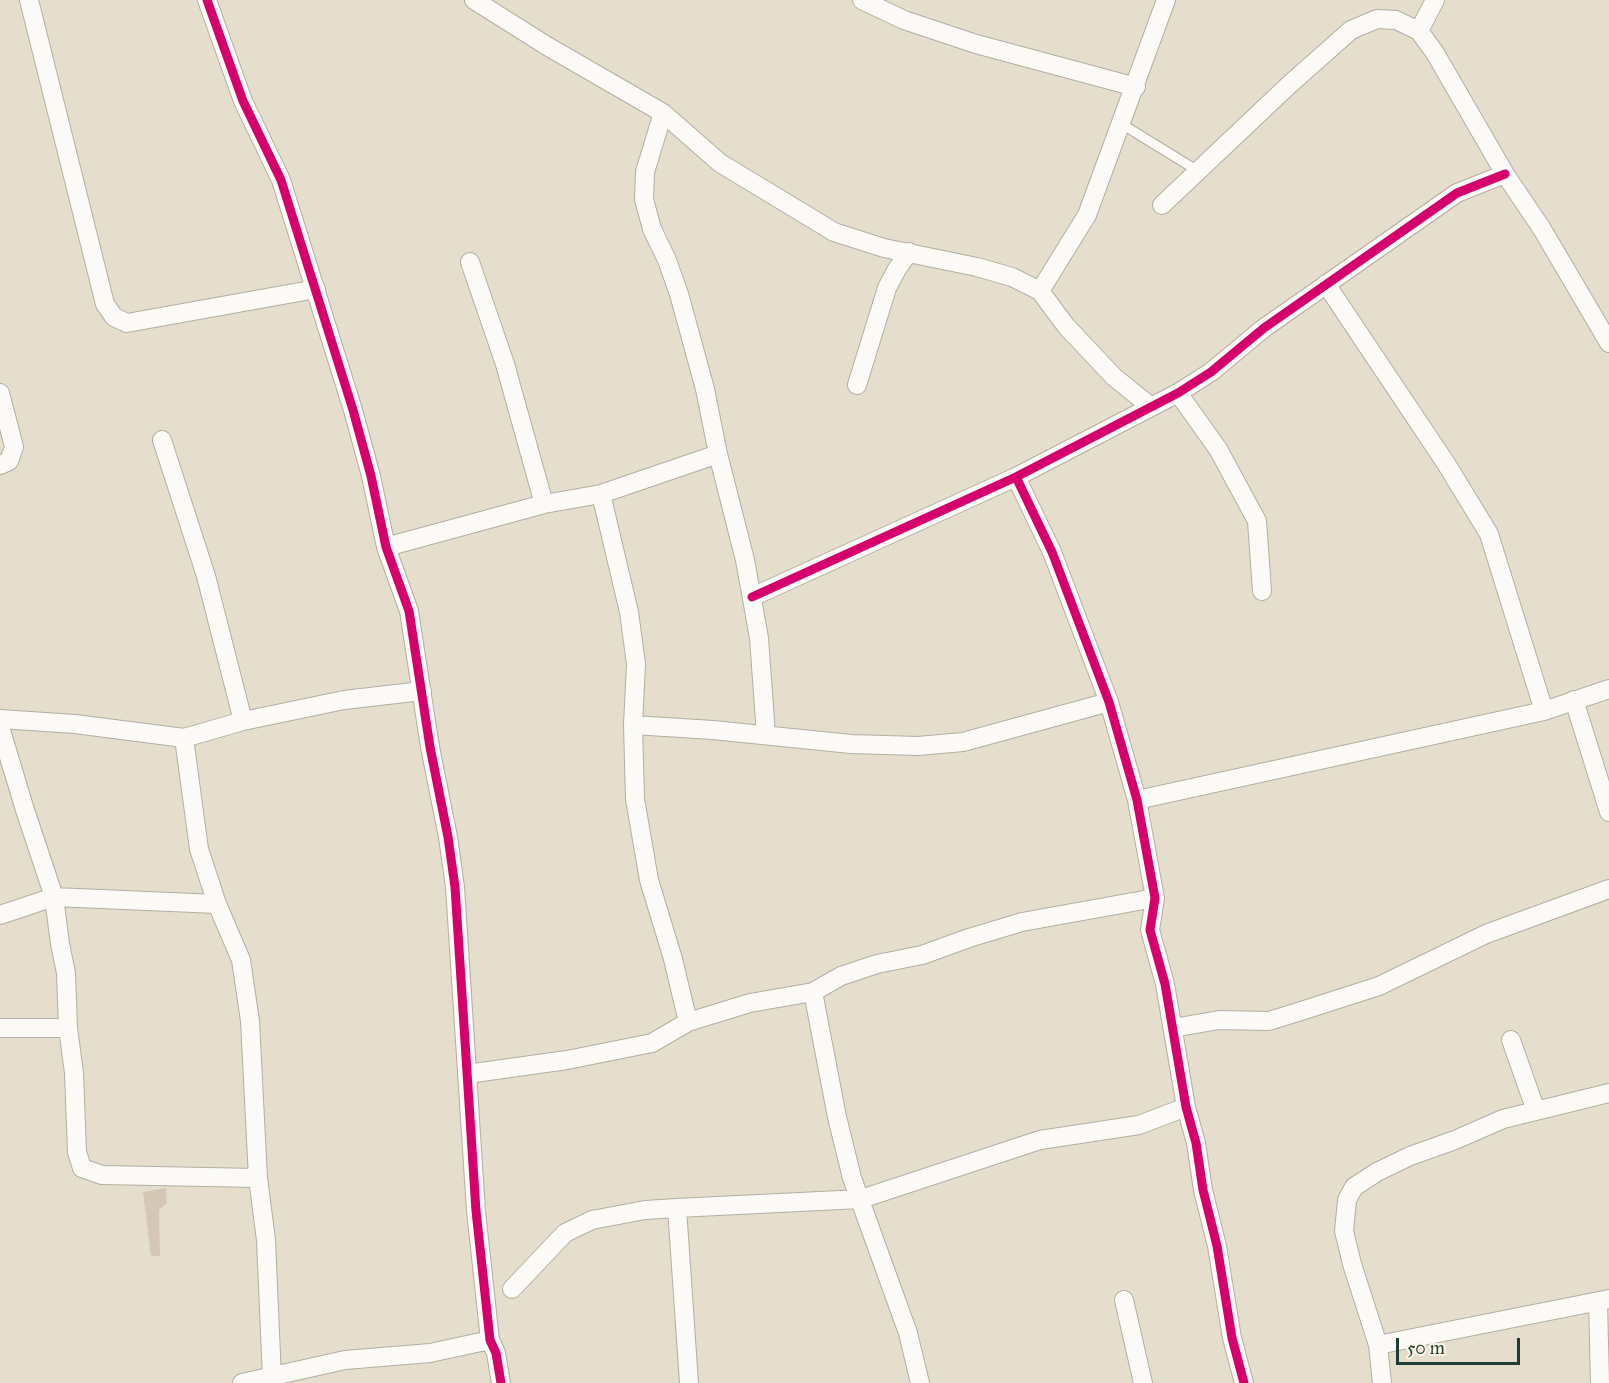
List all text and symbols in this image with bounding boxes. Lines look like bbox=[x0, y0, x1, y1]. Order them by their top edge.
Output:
scale bar bbox=[1399, 1326, 1524, 1364]
text: 50 m bbox=[1407, 1337, 1445, 1359]

